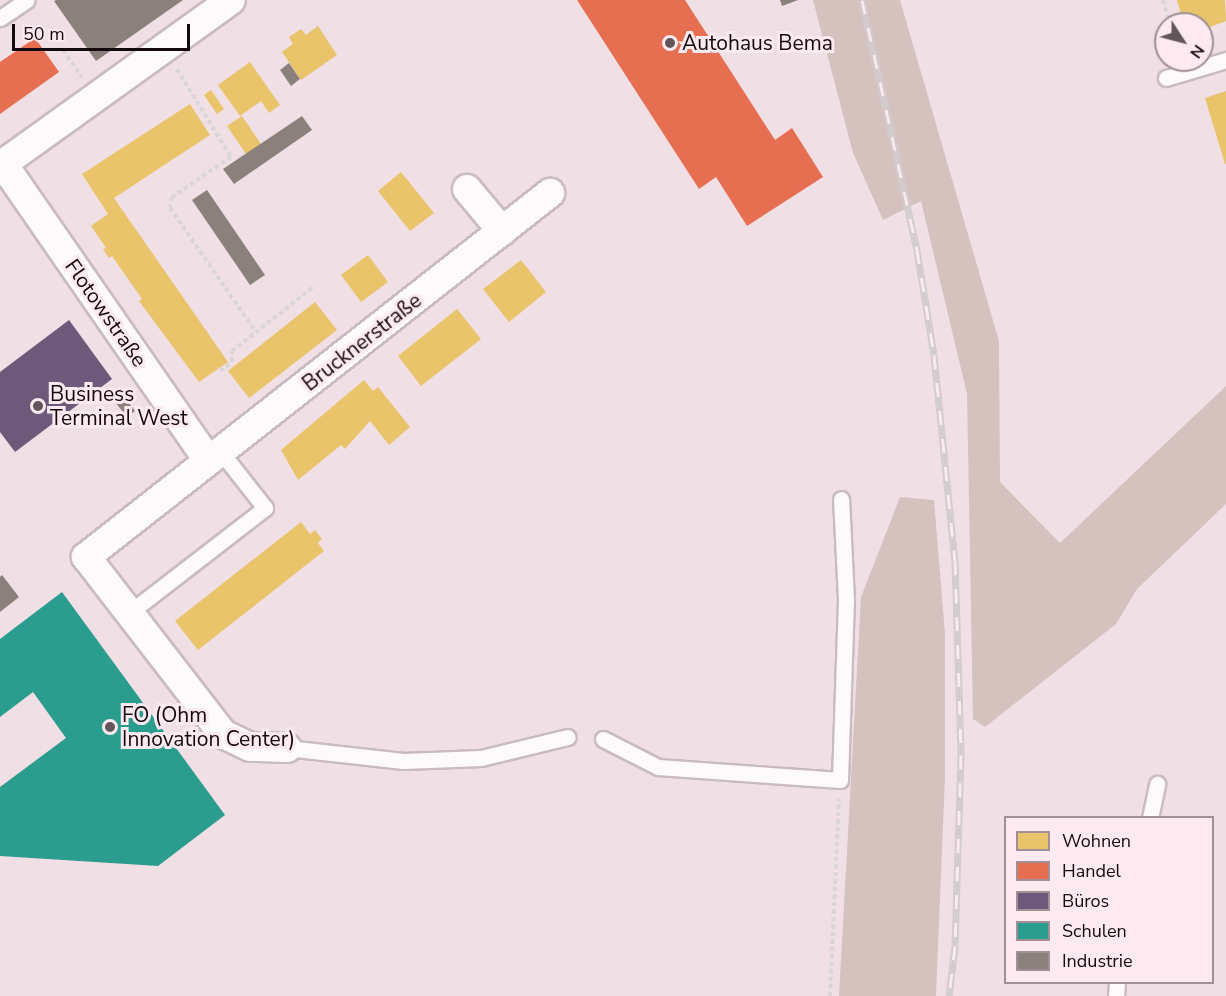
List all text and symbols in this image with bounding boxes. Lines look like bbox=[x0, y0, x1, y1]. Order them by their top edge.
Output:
scale bar bbox=[15, 12, 194, 50]
north arrow bbox=[1154, 12, 1214, 72]
text: 50 m bbox=[23, 22, 65, 46]
place label: Autohaus Bema bbox=[682, 30, 833, 56]
marker: Autohaus Bema bbox=[663, 36, 677, 50]
text: N bbox=[1185, 40, 1209, 63]
street label: Flotowstraße bbox=[60, 254, 152, 372]
street label: Brucknerstraße bbox=[297, 288, 427, 396]
place label: Business Terminal West bbox=[50, 381, 188, 431]
marker: Business Terminal West bbox=[31, 399, 45, 413]
place label: FO (Ohm Innovation Center) bbox=[122, 702, 295, 752]
marker: FO (Ohm Innovation Center) bbox=[103, 720, 117, 734]
legend bbox=[1004, 816, 1214, 984]
text: Wohnen bbox=[1062, 829, 1131, 853]
text: Handel bbox=[1062, 859, 1121, 883]
text: Büros bbox=[1062, 889, 1109, 913]
text: Schulen bbox=[1062, 919, 1127, 943]
text: Industrie bbox=[1062, 949, 1133, 973]

